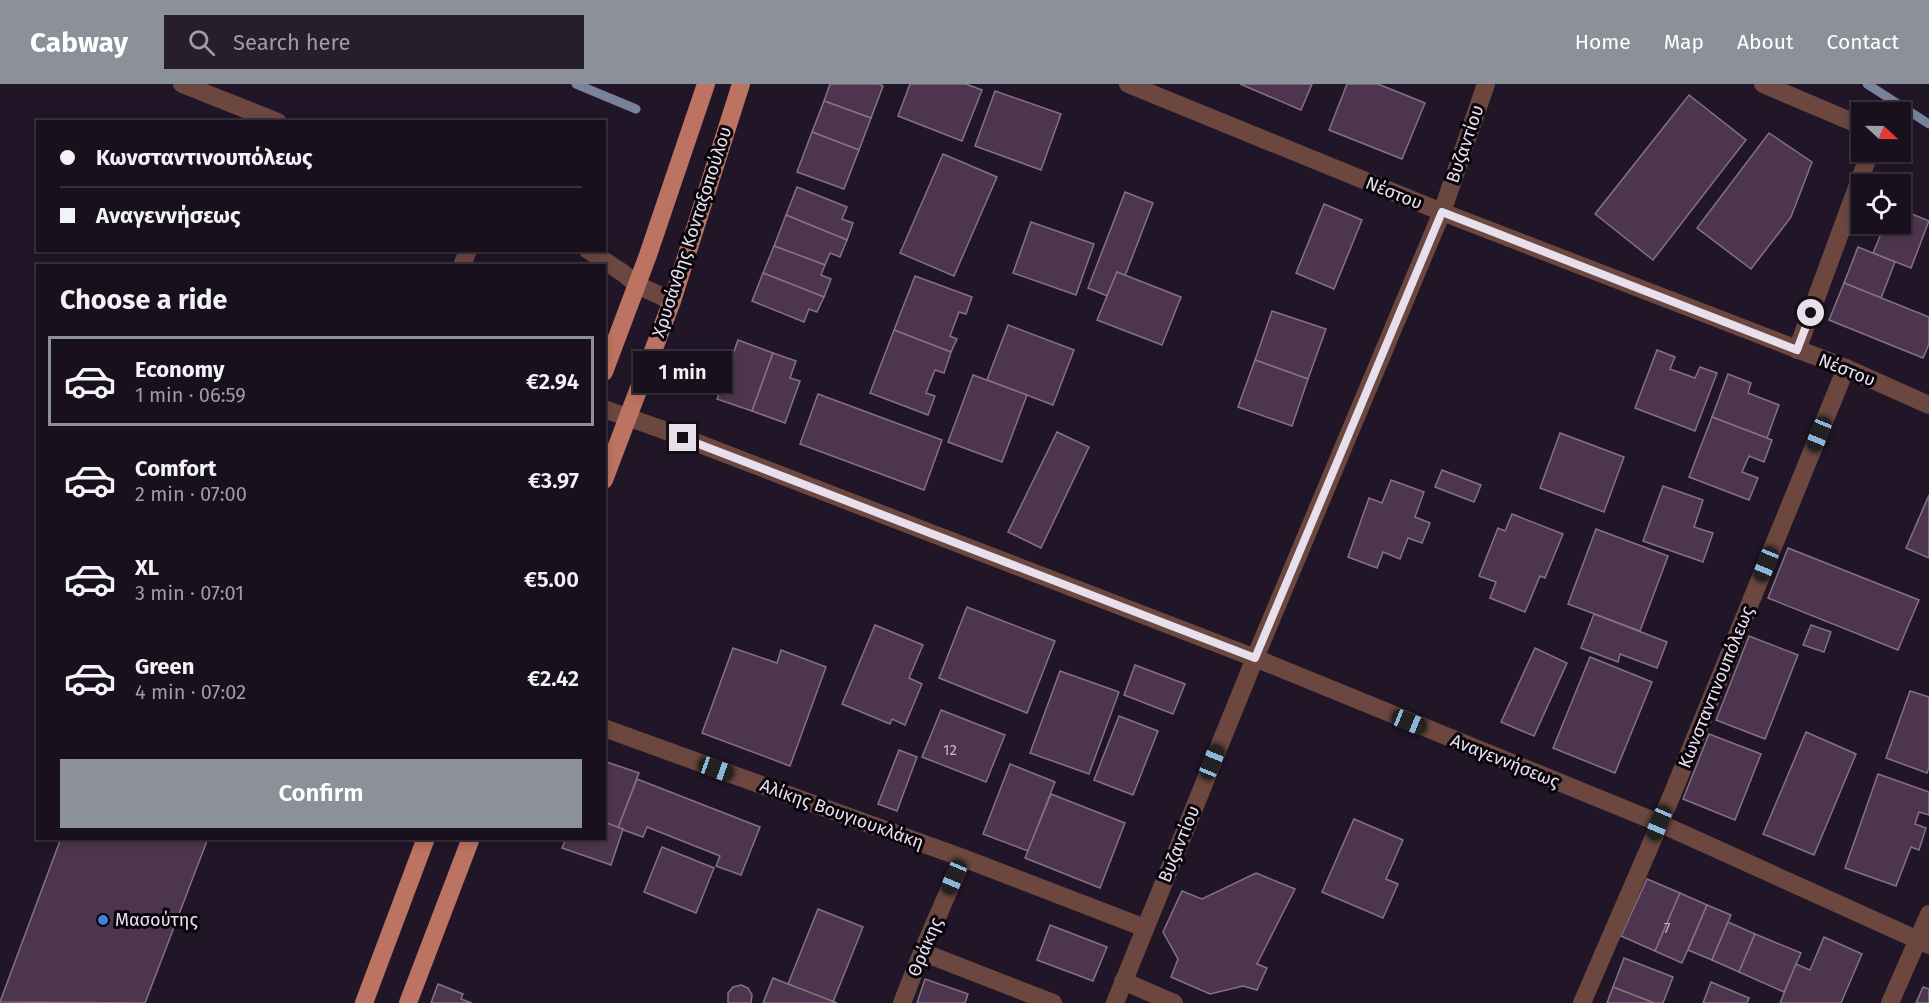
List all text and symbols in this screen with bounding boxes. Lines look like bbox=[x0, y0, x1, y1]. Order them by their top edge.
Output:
search box bbox=[164, 15, 584, 69]
text: Cabway bbox=[30, 26, 128, 59]
icon: search bbox=[185, 26, 218, 59]
text: Search here bbox=[233, 29, 350, 56]
text: Home bbox=[1575, 29, 1631, 55]
text: Map bbox=[1664, 29, 1704, 55]
text: About bbox=[1737, 29, 1794, 55]
text: Contact bbox=[1827, 29, 1899, 55]
street label: Βυζαντίου bbox=[1441, 102, 1489, 186]
north arrow bbox=[1851, 102, 1911, 162]
map controls bbox=[1851, 102, 1911, 234]
street label: Χρυσάνθης Κονταξοπούλου bbox=[647, 124, 737, 340]
text: Κωνσταντινουπόλεως bbox=[96, 144, 313, 171]
street label: Νέστου bbox=[1362, 172, 1426, 214]
button: locate bbox=[1851, 174, 1911, 234]
text: Αναγεννήσεως bbox=[96, 202, 241, 229]
text: Choose a ride bbox=[60, 284, 227, 316]
route start bbox=[1797, 299, 1824, 326]
street label: Νέστου bbox=[1815, 349, 1879, 391]
callout: 1 min bbox=[634, 351, 732, 393]
icon: car bbox=[63, 354, 117, 408]
text: Economy bbox=[135, 356, 224, 383]
text: 1 min bbox=[658, 360, 707, 384]
text: €2.94 bbox=[526, 368, 579, 395]
text: 1 min · 06:59 bbox=[135, 383, 246, 407]
car bbox=[1804, 414, 1834, 454]
route end bbox=[669, 424, 696, 451]
icon: car bbox=[63, 453, 117, 507]
text: Comfort bbox=[135, 455, 216, 482]
text: €3.97 bbox=[528, 467, 579, 494]
text: 2 min · 07:00 bbox=[135, 482, 247, 506]
car bbox=[1751, 544, 1781, 584]
icon: car bbox=[63, 552, 117, 606]
text: XL bbox=[135, 554, 159, 581]
text: €5.00 bbox=[524, 566, 579, 593]
text: 3 min · 07:01 bbox=[135, 581, 244, 605]
street label: Κωνσταντινουπόλεως bbox=[1673, 602, 1759, 771]
icon: car bbox=[63, 651, 117, 705]
text: Green bbox=[135, 653, 194, 680]
text: €2.42 bbox=[527, 665, 579, 692]
text: 4 min · 07:02 bbox=[135, 680, 246, 704]
car bbox=[1389, 707, 1429, 737]
street label: Αναγεννήσεως bbox=[1447, 729, 1563, 793]
house number: 12 bbox=[943, 741, 957, 759]
car bbox=[1197, 742, 1227, 782]
car bbox=[696, 754, 736, 784]
button: Confirm bbox=[60, 759, 582, 828]
street label: Αλίκης Βουγιουκλάκη bbox=[757, 774, 927, 854]
street label: Βυζαντίου bbox=[1154, 802, 1204, 886]
car bbox=[1644, 803, 1674, 843]
car bbox=[939, 857, 969, 897]
place label: Μασούτης bbox=[115, 909, 199, 931]
marker: Μασούτης bbox=[96, 913, 110, 927]
street label: Θράκης bbox=[903, 914, 947, 980]
house number: 7 bbox=[1664, 919, 1671, 937]

